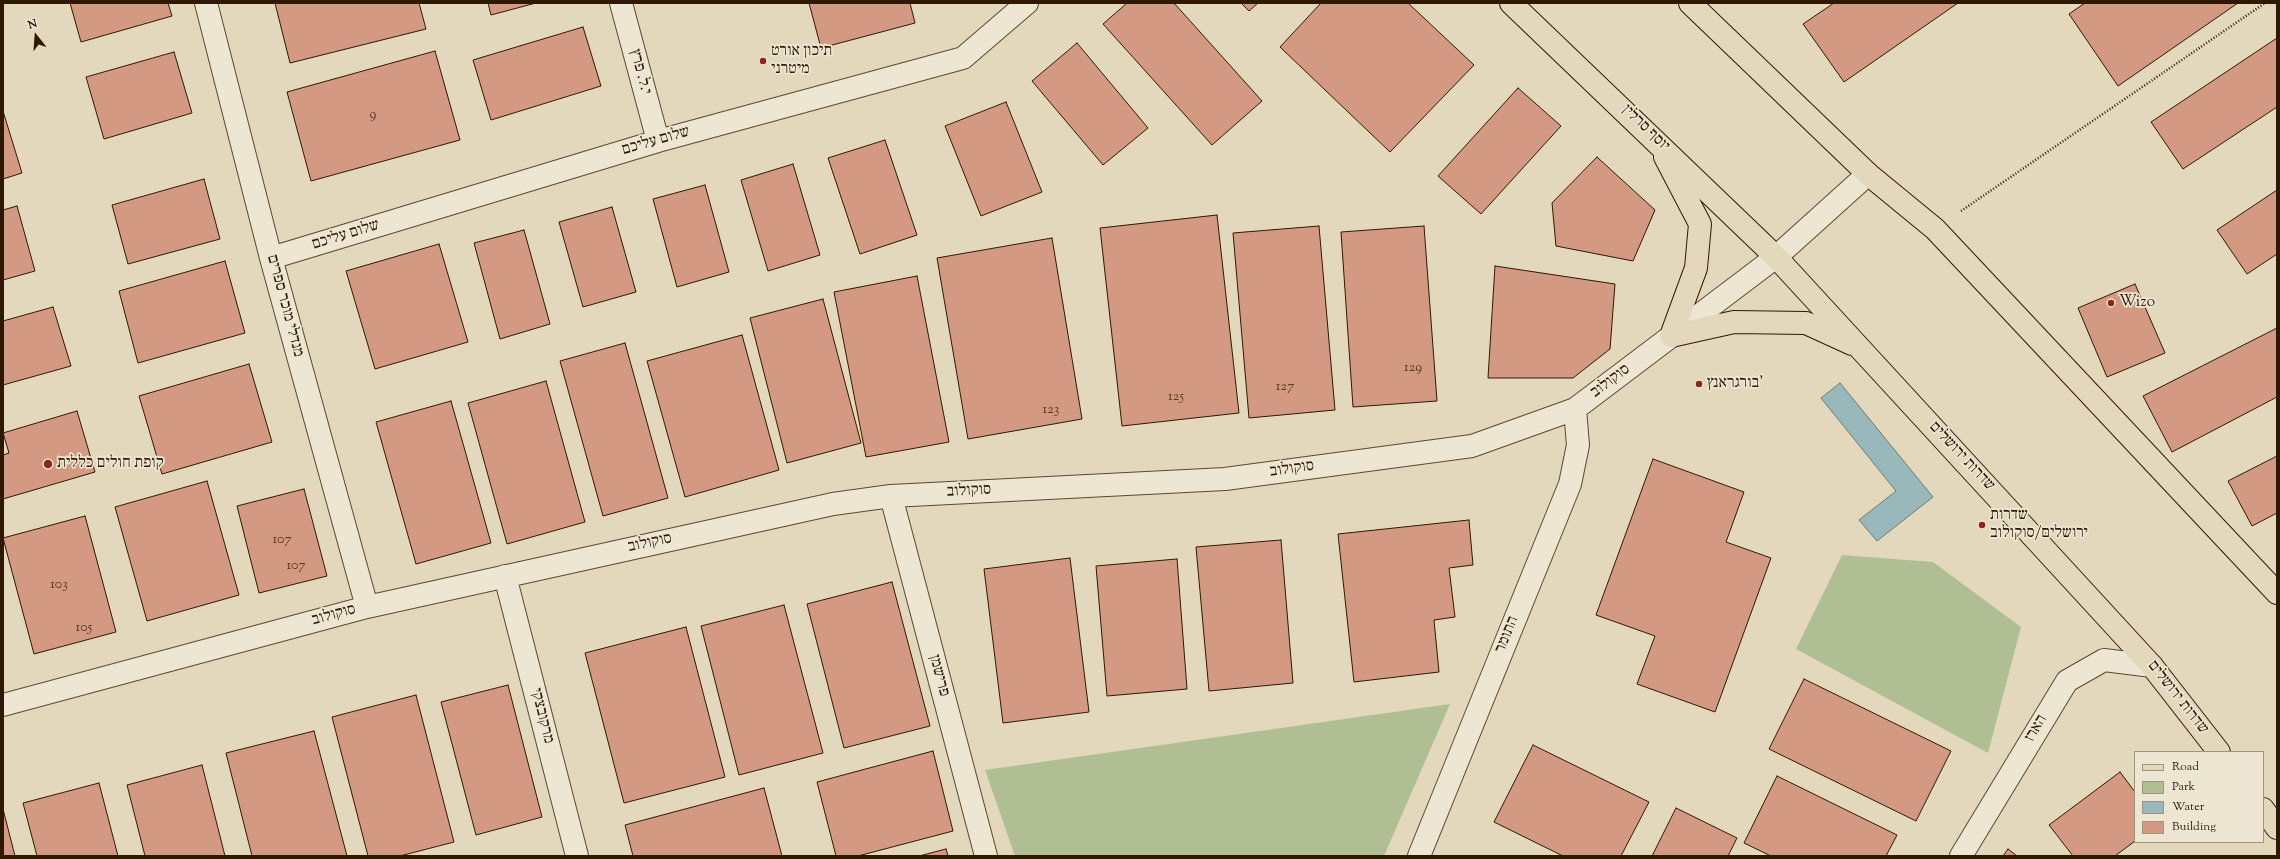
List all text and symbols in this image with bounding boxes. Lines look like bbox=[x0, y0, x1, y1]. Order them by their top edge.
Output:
north arrow bbox=[16, 16, 56, 56]
text: N bbox=[26, 16, 39, 33]
place label: תיכון אורט מיטרני bbox=[771, 42, 832, 80]
street label: י.ל. פרץ bbox=[624, 47, 654, 97]
marker: תיכון אורט מיטרני bbox=[758, 56, 768, 66]
street label: יוסף סרלין bbox=[1617, 101, 1673, 157]
house number: 9 bbox=[370, 108, 376, 124]
street label: שלום עליכם bbox=[620, 123, 692, 161]
street label: שלום עליכם bbox=[310, 217, 382, 255]
street label: מנדלי מוכר ספרים bbox=[261, 253, 307, 359]
place label: Wizo bbox=[2119, 293, 2155, 313]
marker: Wizo bbox=[2106, 298, 2116, 308]
house number: 129 bbox=[1404, 361, 1422, 377]
street label: סוקולוב bbox=[1587, 361, 1635, 403]
place label: בורגראנץ' bbox=[1707, 374, 1763, 394]
marker: בורגראנץ' bbox=[1694, 379, 1704, 389]
house number: 127 bbox=[1276, 380, 1294, 396]
house number: 125 bbox=[1168, 390, 1184, 406]
house number: 123 bbox=[1043, 403, 1059, 419]
street label: שדרות ירושלים bbox=[1924, 418, 1998, 496]
place label: קופת חולים כללית bbox=[57, 454, 164, 474]
street label: סוקולוב bbox=[1269, 457, 1315, 483]
marker: קופת חולים כללית bbox=[42, 458, 54, 470]
street label: סוקולוב bbox=[946, 481, 992, 503]
place label: שדרות ירושלים/סוקולוב bbox=[1990, 506, 2088, 544]
marker: שדרות ירושלים/סוקולוב bbox=[1977, 520, 1987, 530]
street label: סוקולוב bbox=[626, 530, 674, 558]
house number: 107 bbox=[272, 533, 292, 549]
house number: 107 bbox=[286, 559, 306, 575]
house number: 103 bbox=[50, 578, 68, 594]
street label: סוקולוב bbox=[310, 601, 358, 631]
street label: התומר bbox=[1492, 614, 1524, 656]
house number: 105 bbox=[76, 621, 92, 637]
street label: פרישמן bbox=[923, 653, 953, 699]
street label: שדרות ירושלים bbox=[2142, 657, 2212, 739]
street label: מרקובצקי bbox=[525, 686, 557, 746]
street label: הארז bbox=[2021, 712, 2053, 746]
legend bbox=[2134, 751, 2264, 843]
text: Road bbox=[2172, 758, 2199, 776]
text: Park bbox=[2172, 778, 2195, 796]
text: Water bbox=[2172, 798, 2204, 816]
text: Building bbox=[2172, 818, 2216, 836]

